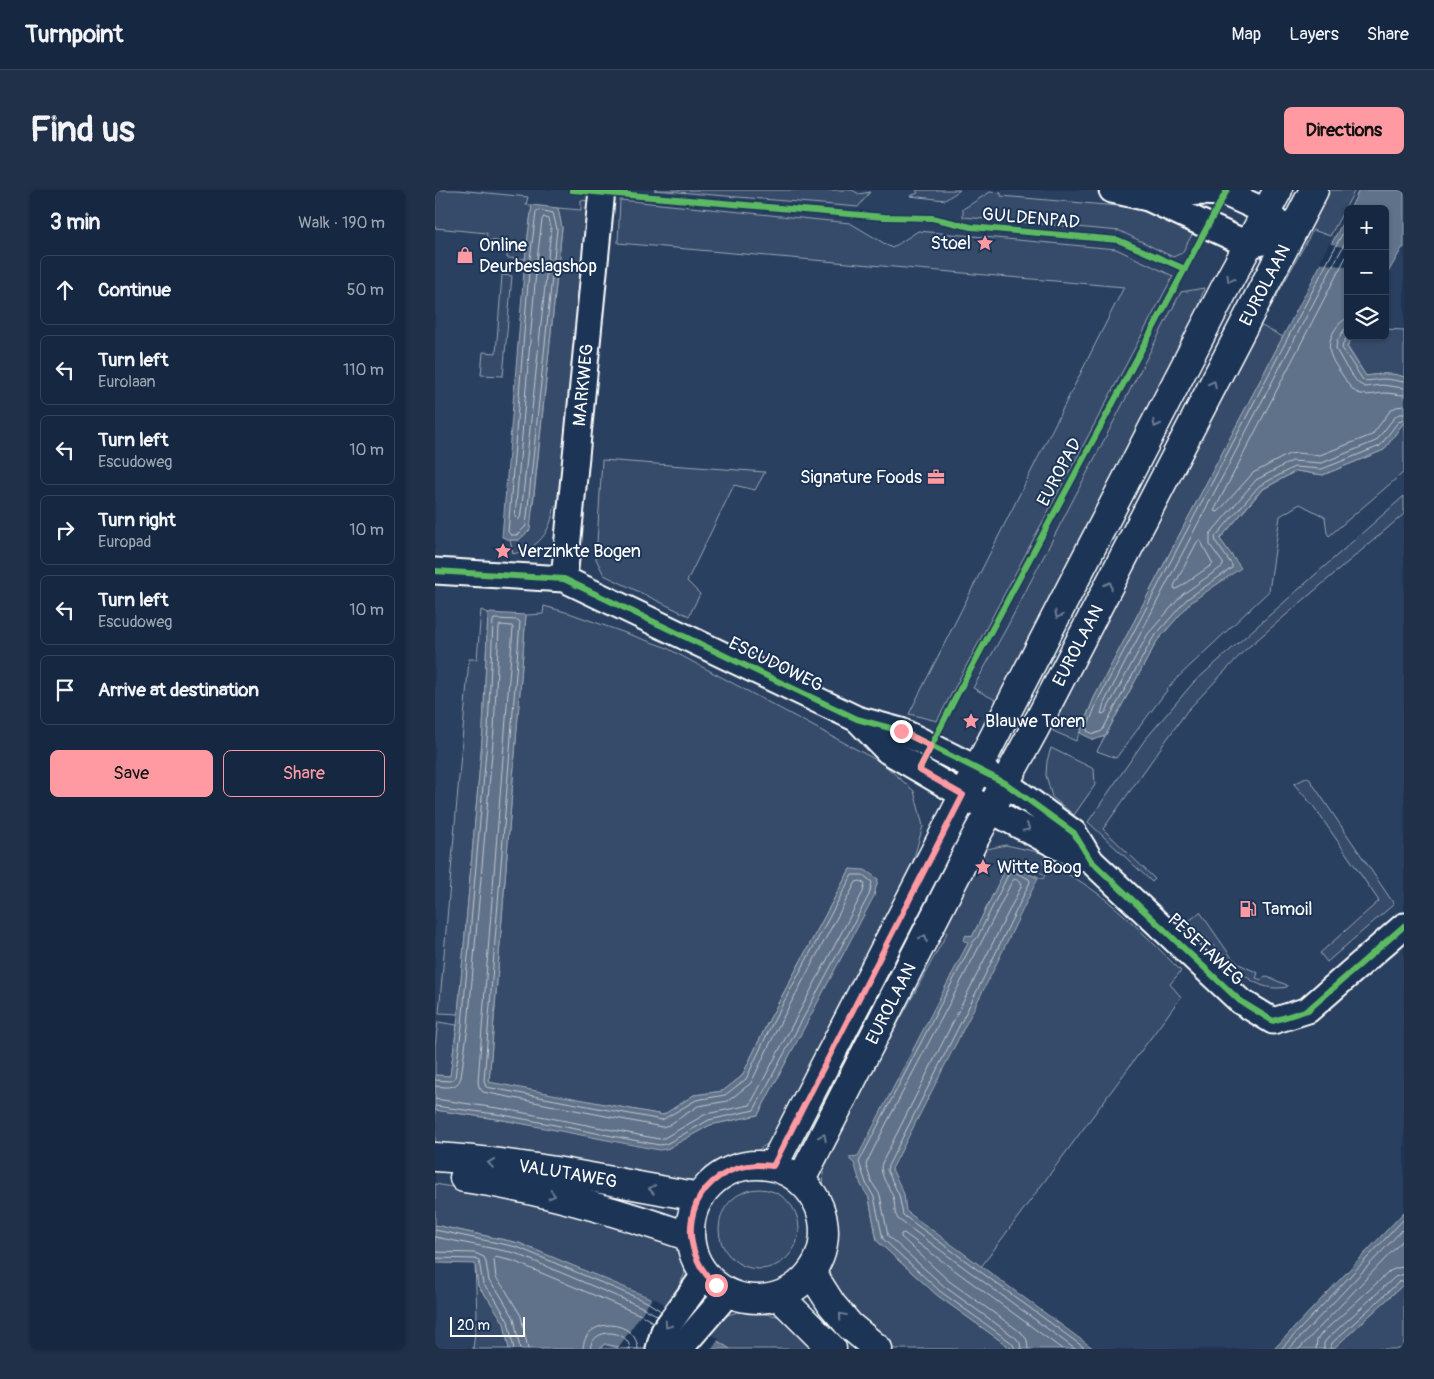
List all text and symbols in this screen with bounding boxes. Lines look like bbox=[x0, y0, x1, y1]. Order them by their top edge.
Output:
text: Turnpoint bbox=[25, 20, 123, 49]
text: Map bbox=[1232, 23, 1261, 46]
text: Layers bbox=[1289, 23, 1339, 46]
text: Share bbox=[1367, 23, 1409, 46]
button: Directions bbox=[1284, 107, 1404, 154]
text: Find us bbox=[30, 108, 135, 152]
street label: GULDENPAD bbox=[981, 203, 1081, 234]
map controls bbox=[1344, 205, 1389, 340]
button: + bbox=[1344, 205, 1389, 250]
text: 3 min bbox=[50, 209, 100, 236]
text: Walk · 190 m bbox=[298, 213, 385, 233]
place label: Stoel bbox=[930, 232, 971, 255]
place icon: Stoel bbox=[975, 233, 995, 253]
place label: Online Deurbeslagshop bbox=[479, 234, 597, 278]
street label: EUROLAAN bbox=[1234, 241, 1296, 330]
shop icon: Online Deurbeslagshop bbox=[455, 245, 475, 265]
button: − bbox=[1344, 250, 1389, 295]
one-way arrow bbox=[1226, 274, 1236, 283]
icon: ahead bbox=[51, 276, 79, 304]
text: Continue bbox=[98, 278, 171, 302]
text: 50 m bbox=[347, 280, 384, 300]
button: layers bbox=[1344, 295, 1389, 340]
street label: MARKWEG bbox=[568, 343, 599, 427]
text: Turn left bbox=[98, 348, 168, 372]
icon: left bbox=[51, 356, 79, 384]
text: 110 m bbox=[343, 360, 384, 380]
text: Eurolaan bbox=[98, 372, 156, 392]
one-way arrow bbox=[1207, 380, 1217, 389]
one-way arrow bbox=[1152, 418, 1162, 427]
text: Turn left bbox=[98, 428, 168, 452]
street label: EUROPAD bbox=[1032, 434, 1087, 510]
icon: left bbox=[51, 436, 79, 464]
text: 10 m bbox=[349, 440, 384, 460]
text: Escudoweg bbox=[98, 452, 172, 472]
place label: Signature Foods bbox=[800, 466, 922, 489]
office icon: Signature Foods bbox=[926, 467, 946, 487]
text: Turn right bbox=[98, 508, 176, 532]
icon: right bbox=[51, 516, 79, 544]
text: 10 m bbox=[349, 520, 384, 540]
text: Europad bbox=[98, 532, 151, 552]
place label: Verzinkte Bogen bbox=[517, 540, 641, 563]
place icon: Verzinkte Bogen bbox=[493, 541, 513, 561]
one-way arrow bbox=[1103, 581, 1113, 590]
text: Turn left bbox=[98, 588, 168, 612]
icon: left bbox=[51, 596, 79, 624]
text: 10 m bbox=[349, 600, 384, 620]
street label: EUROLAAN bbox=[1048, 601, 1109, 690]
one-way arrow bbox=[1054, 609, 1064, 618]
text: Escudoweg bbox=[98, 612, 172, 632]
street label: ESCUDOWEG bbox=[725, 632, 827, 697]
icon: arrive bbox=[51, 676, 79, 704]
text: Arrive at destination bbox=[98, 678, 259, 702]
place label: Blauwe Toren bbox=[985, 710, 1085, 733]
place icon: Blauwe Toren bbox=[961, 711, 981, 731]
route end bbox=[890, 720, 913, 743]
button: Save bbox=[50, 750, 213, 797]
button: Share bbox=[223, 750, 385, 797]
one-way arrow bbox=[1022, 822, 1031, 832]
place label: Witte Boog bbox=[997, 856, 1081, 879]
place icon: Witte Boog bbox=[973, 857, 993, 877]
place label: Tamoil bbox=[1262, 898, 1312, 921]
fuel station icon: Tamoil bbox=[1238, 899, 1258, 919]
street label: PESETAWEG bbox=[1163, 908, 1249, 991]
one-way arrow bbox=[918, 934, 928, 943]
street label: EUROLAAN bbox=[861, 959, 922, 1049]
one-way arrow bbox=[817, 1133, 827, 1142]
street label: VALUTAWEG bbox=[517, 1155, 619, 1194]
one-way arrow bbox=[487, 1158, 495, 1169]
one-way arrow bbox=[647, 1184, 656, 1194]
one-way arrow bbox=[547, 1189, 556, 1200]
route start bbox=[705, 1274, 728, 1297]
one-way arrow bbox=[839, 1313, 848, 1322]
scale bar bbox=[450, 1314, 525, 1337]
text: 20 m bbox=[457, 1317, 490, 1334]
one-way arrow bbox=[665, 1319, 674, 1329]

